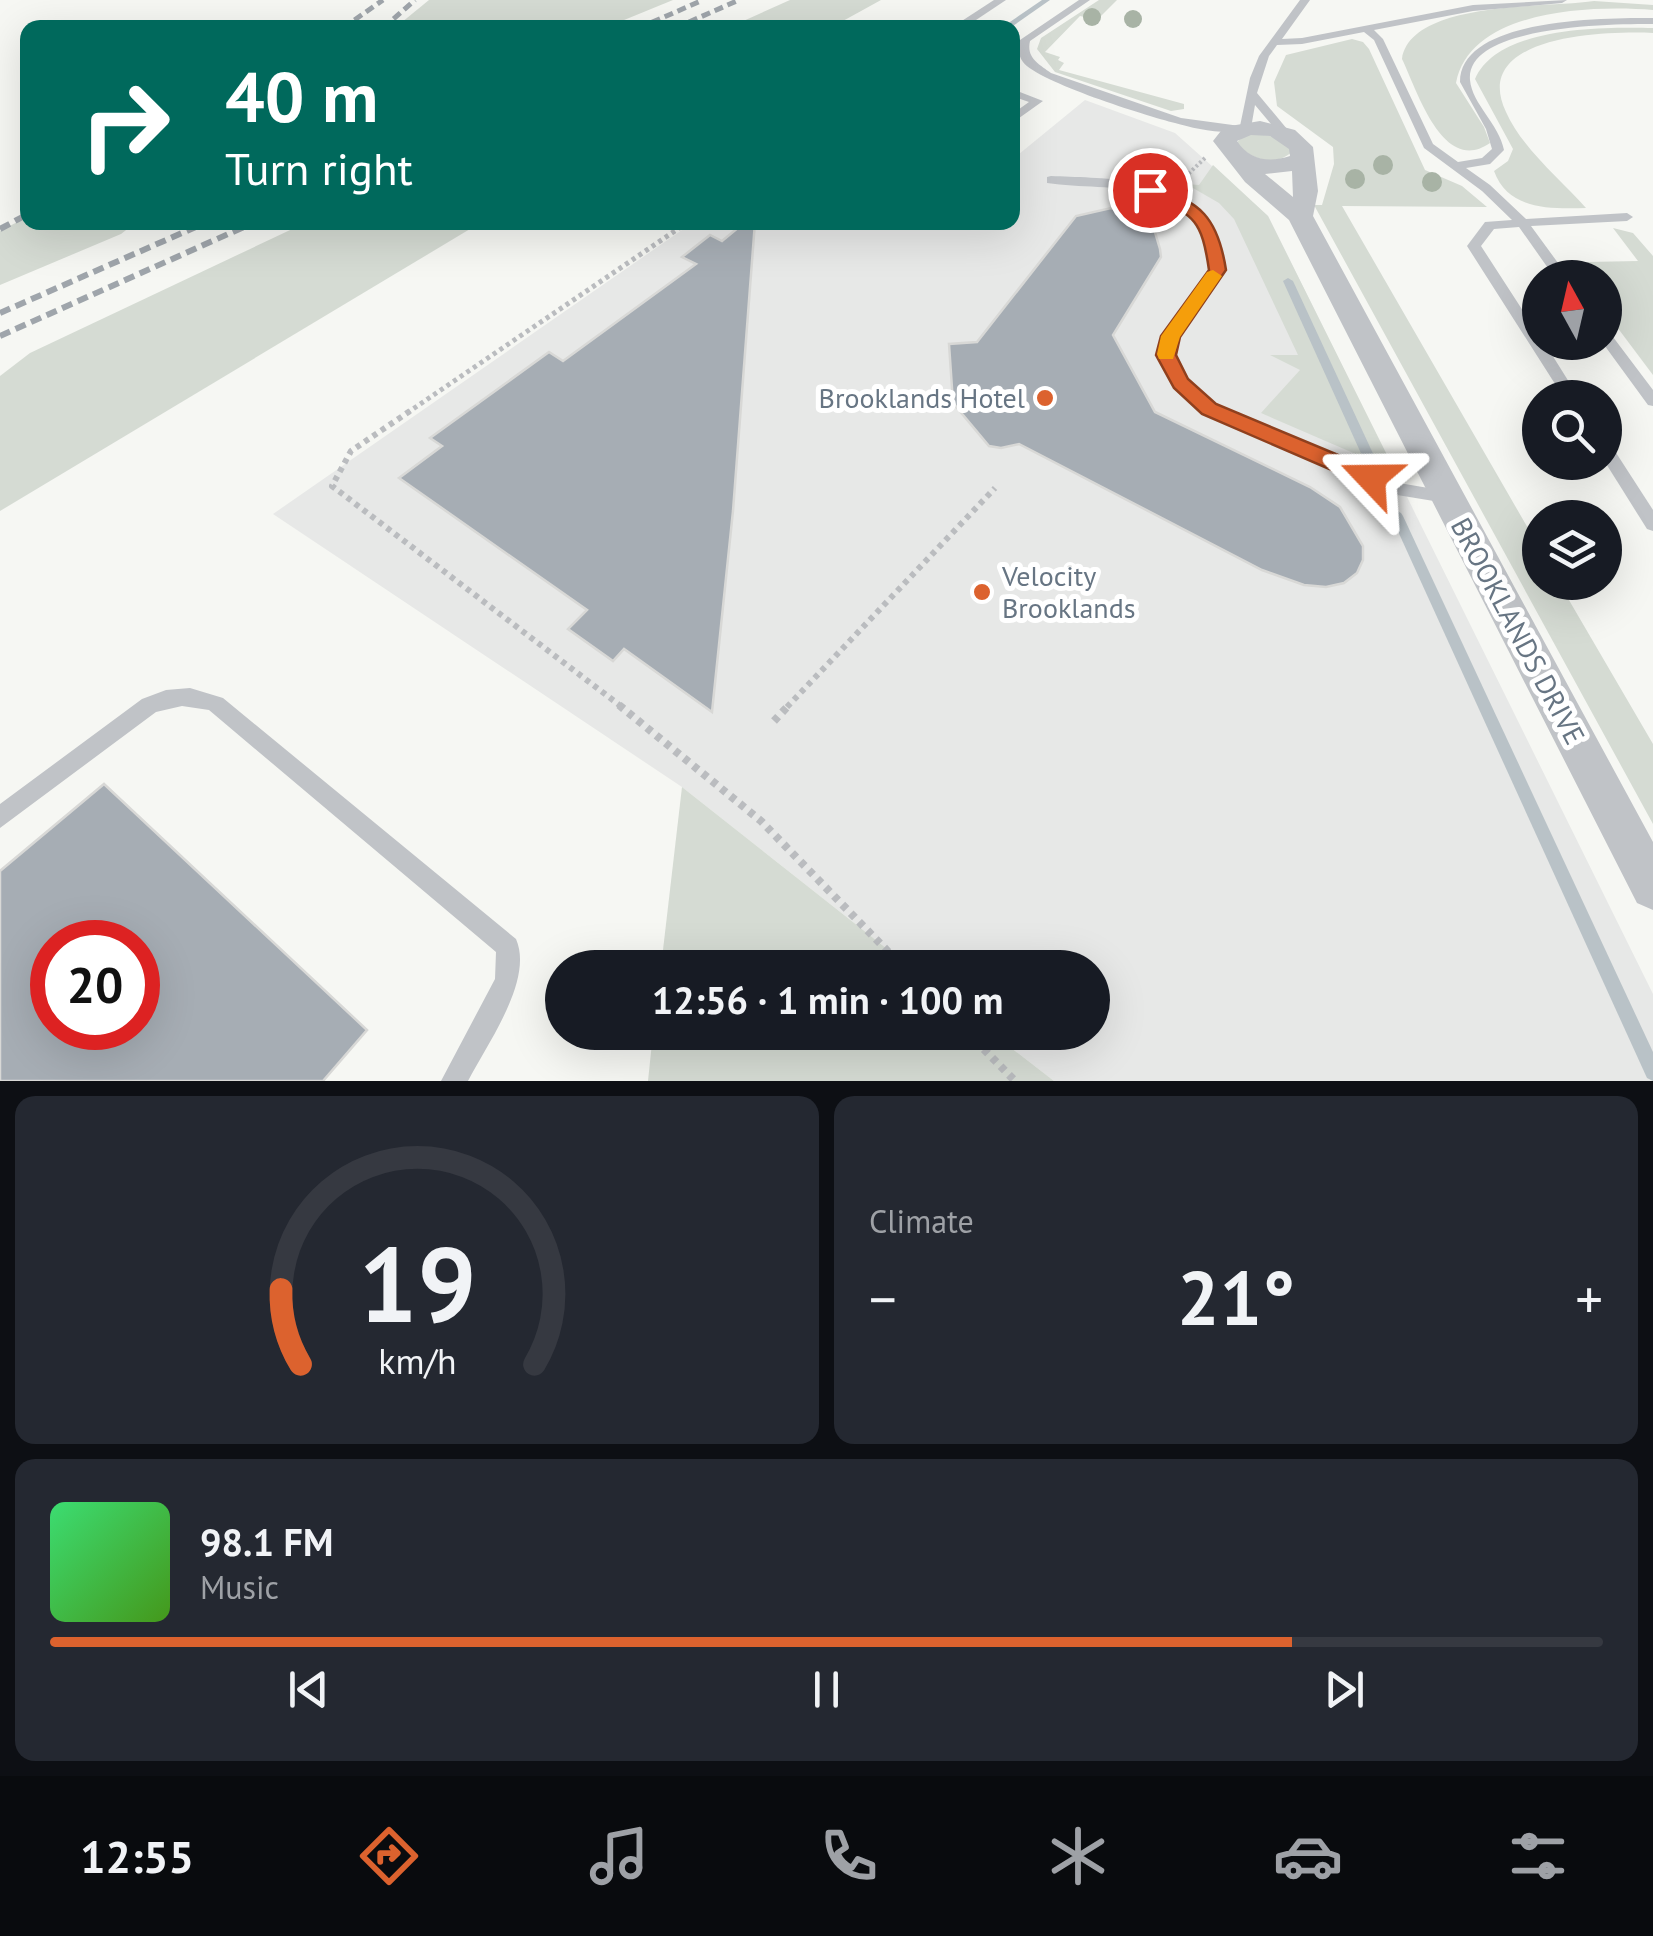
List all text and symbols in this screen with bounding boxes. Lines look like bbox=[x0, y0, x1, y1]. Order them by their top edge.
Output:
text: 40 m bbox=[225, 51, 378, 141]
icon: right bbox=[60, 60, 190, 190]
text: Turn right bbox=[225, 139, 413, 197]
pin bbox=[1108, 148, 1193, 233]
icon: arrive bbox=[1123, 163, 1178, 218]
north arrow bbox=[1522, 260, 1622, 360]
map controls bbox=[1522, 260, 1622, 600]
place label: Brooklands Hotel bbox=[819, 379, 1025, 416]
button: search bbox=[1522, 380, 1622, 480]
marker: Brooklands Hotel bbox=[1034, 387, 1056, 409]
position arrow bbox=[1319, 426, 1423, 530]
button: layers bbox=[1522, 500, 1622, 600]
street label: BROOKLANDS DRIVE bbox=[1443, 511, 1594, 751]
place label: Velocity Brooklands bbox=[1001, 557, 1136, 626]
marker: Velocity Brooklands bbox=[971, 581, 993, 603]
speed limit sign: 20 bbox=[30, 920, 160, 1050]
text: 12:56 · 1 min · 100 m bbox=[652, 975, 1003, 1024]
text: Climate bbox=[869, 1200, 974, 1242]
text: 19 bbox=[358, 1216, 476, 1351]
text: 21° bbox=[1177, 1249, 1295, 1346]
text: − bbox=[869, 1263, 897, 1334]
text: + bbox=[1575, 1263, 1603, 1334]
text: km/h bbox=[378, 1338, 456, 1384]
text: 98.1 FM bbox=[200, 1517, 333, 1566]
text: Music bbox=[200, 1566, 279, 1608]
icon: previous bbox=[281, 1662, 336, 1717]
icon: pause bbox=[799, 1662, 854, 1717]
icon: next bbox=[1317, 1662, 1372, 1717]
icon: directions bbox=[354, 1821, 424, 1891]
icon: music bbox=[584, 1821, 654, 1891]
icon: phone bbox=[814, 1821, 884, 1891]
icon: climate bbox=[1043, 1821, 1113, 1891]
icon: car bbox=[1273, 1821, 1343, 1891]
icon: filters bbox=[1503, 1821, 1573, 1891]
text: 12:55 bbox=[80, 1827, 194, 1885]

